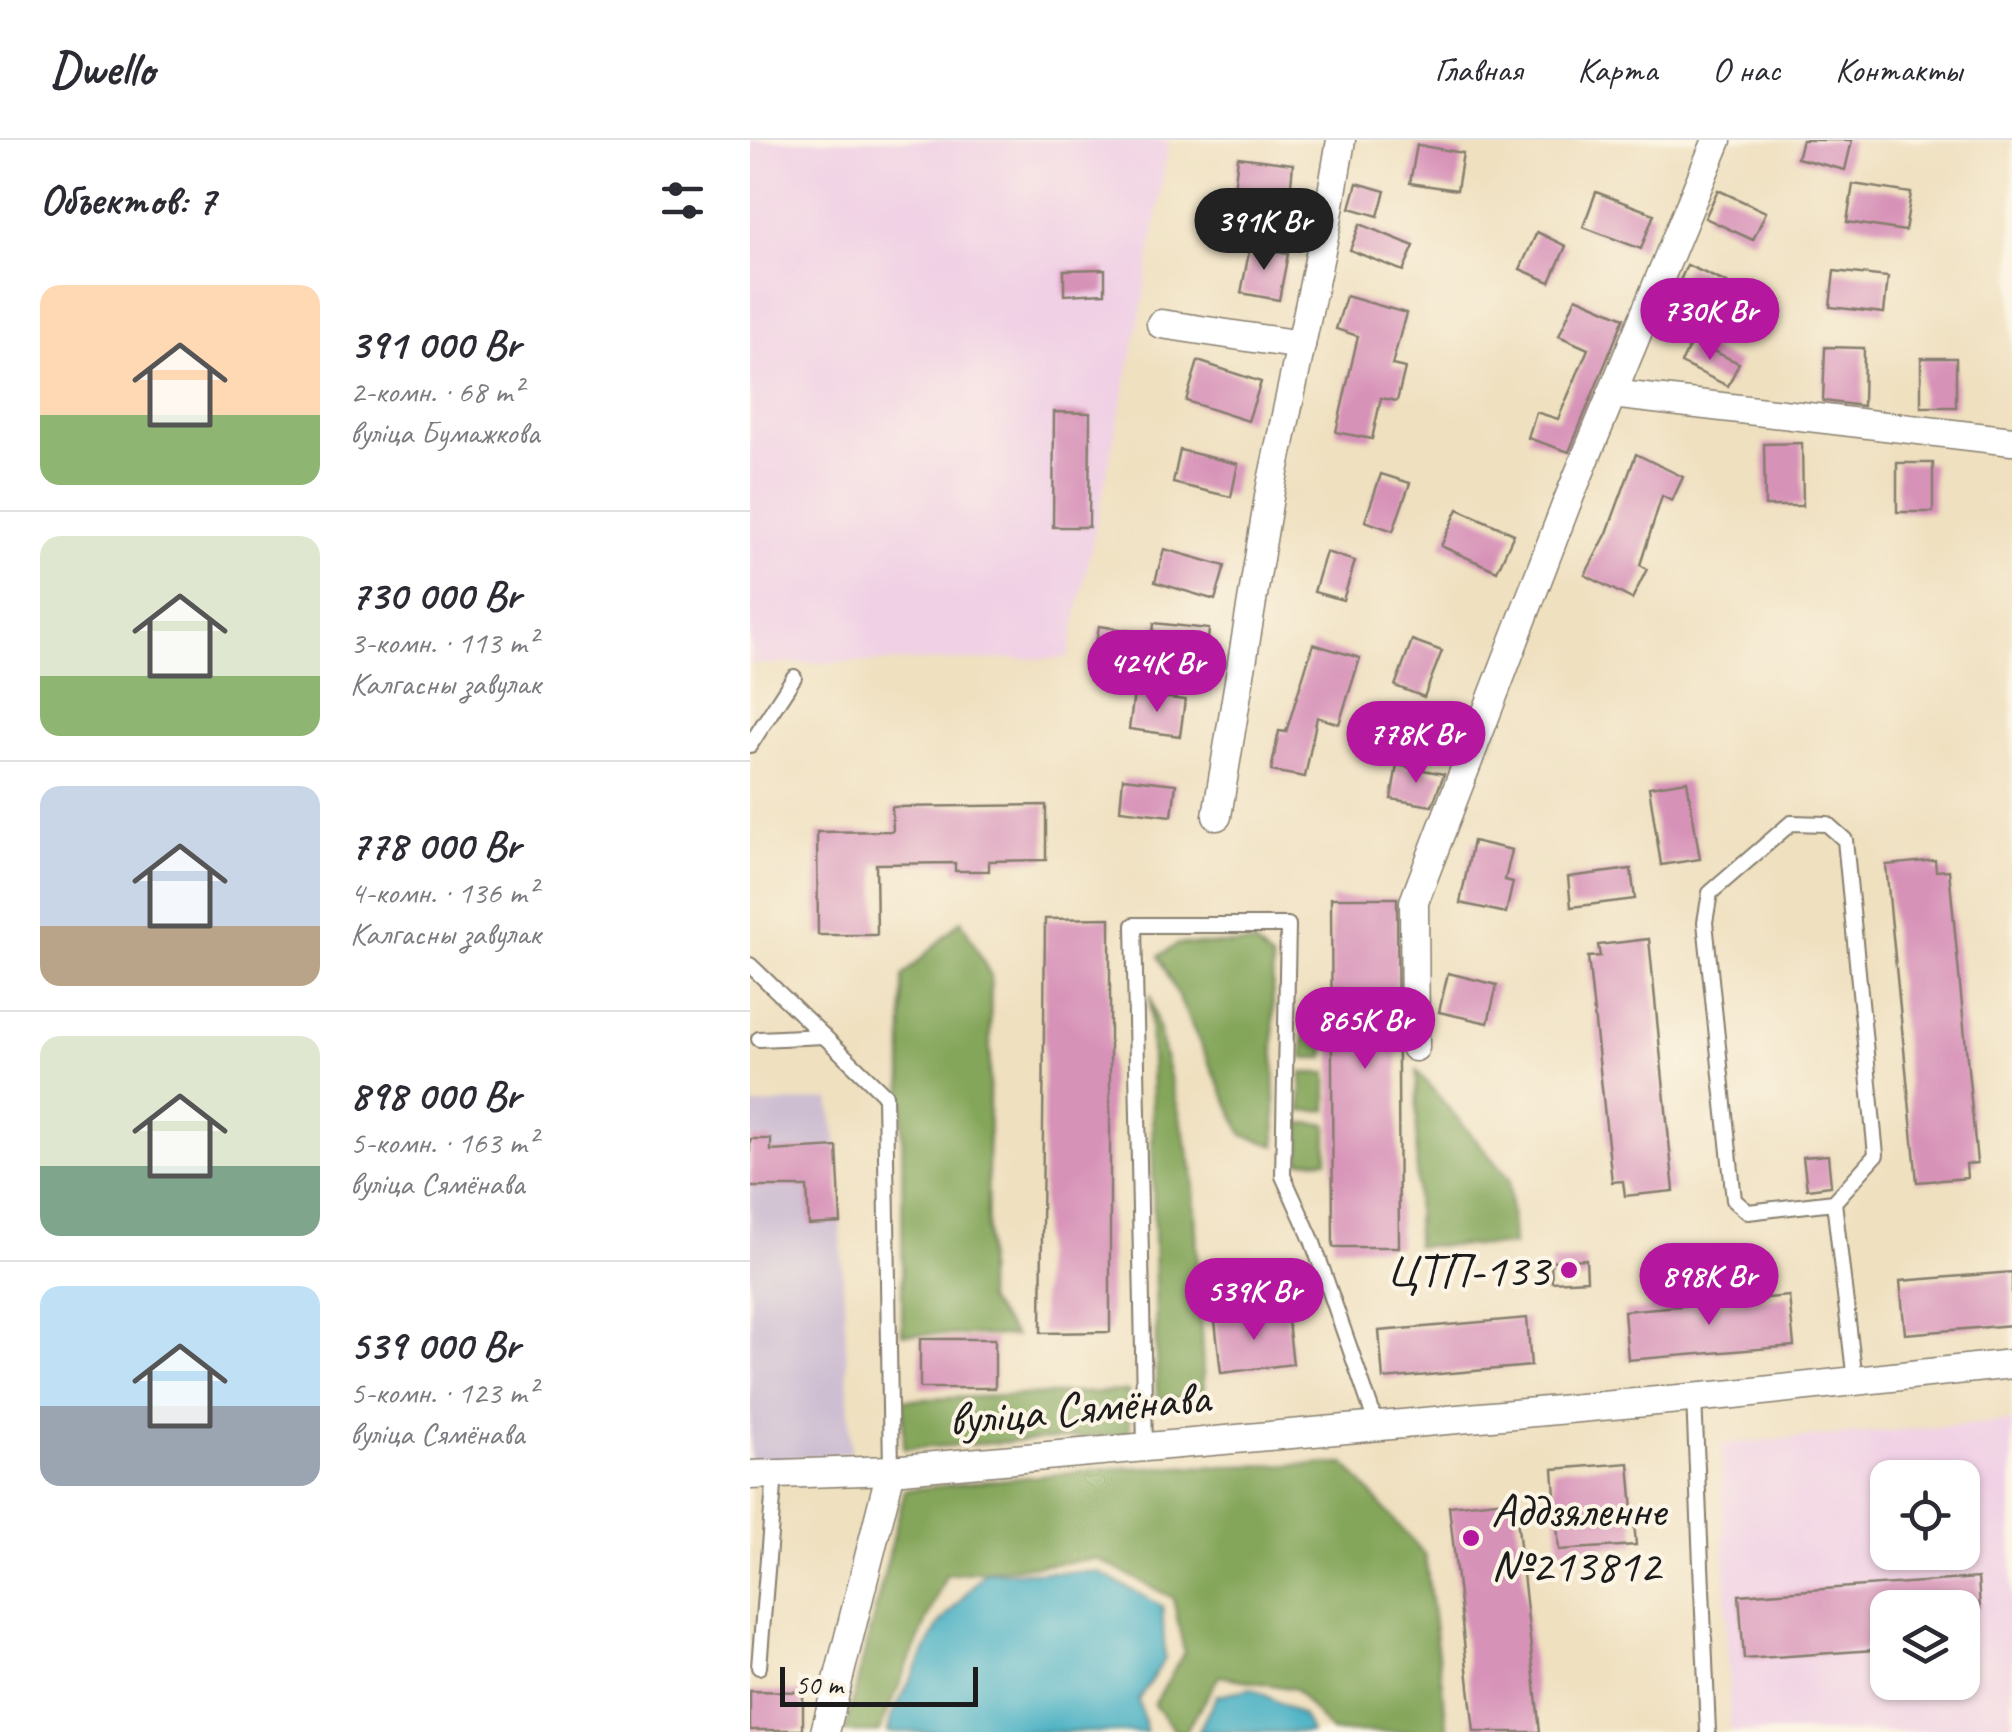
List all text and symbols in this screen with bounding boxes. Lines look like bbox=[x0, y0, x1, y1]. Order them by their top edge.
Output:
text: Dwello bbox=[50, 39, 154, 99]
text: Главная bbox=[1434, 47, 1522, 92]
text: Карта bbox=[1577, 47, 1657, 92]
text: О нас bbox=[1712, 47, 1780, 92]
text: Контакты bbox=[1835, 47, 1962, 92]
icon: filters bbox=[655, 173, 710, 228]
text: Объектов: 7 bbox=[40, 174, 215, 227]
pin: 391K Br bbox=[1172, 188, 1356, 273]
text: 391K Br bbox=[1216, 200, 1312, 241]
pin: 730K Br bbox=[1618, 278, 1802, 363]
text: 730K Br bbox=[1662, 290, 1758, 331]
text: 391 000 Br bbox=[350, 318, 520, 371]
icon: home bbox=[120, 325, 240, 445]
text: 2-комн. · 68 m² bbox=[350, 371, 522, 412]
text: вуліца Бумажкова bbox=[350, 412, 539, 453]
text: 730 000 Br bbox=[350, 569, 521, 622]
icon: home bbox=[120, 576, 240, 696]
text: 3-комн. · 113 m² bbox=[350, 622, 537, 663]
pin: 424K Br bbox=[1065, 630, 1249, 715]
text: 424K Br bbox=[1109, 642, 1205, 683]
text: Калгасны завулак bbox=[350, 663, 541, 704]
pin: 778K Br bbox=[1324, 701, 1508, 786]
text: 778K Br bbox=[1368, 713, 1464, 754]
text: 778 000 Br bbox=[350, 819, 520, 872]
icon: home bbox=[120, 826, 240, 946]
text: 4-комн. · 136 m² bbox=[350, 872, 537, 913]
text: Калгасны завулак bbox=[350, 913, 541, 954]
pin: 865K Br bbox=[1273, 987, 1457, 1072]
text: 865K Br bbox=[1317, 999, 1413, 1040]
text: 898 000 Br bbox=[350, 1069, 520, 1122]
icon: home bbox=[120, 1076, 240, 1196]
text: 5-комн. · 163 m² bbox=[350, 1122, 537, 1163]
text: вуліца Сямёнава bbox=[350, 1163, 524, 1204]
place label: ЦТП-133 bbox=[1386, 1240, 1552, 1300]
pin: 898K Br bbox=[1617, 1243, 1801, 1328]
text: 898K Br bbox=[1661, 1255, 1757, 1296]
pin: 539K Br bbox=[1162, 1258, 1346, 1343]
marker: ЦТП-133 bbox=[1558, 1259, 1580, 1281]
text: 539K Br bbox=[1207, 1270, 1301, 1311]
text: 539 000 Br bbox=[350, 1319, 520, 1372]
icon: home bbox=[120, 1326, 240, 1446]
street label: вуліца Сямёнава bbox=[946, 1366, 1215, 1449]
text: 5-комн. · 123 m² bbox=[350, 1372, 537, 1413]
text: вуліца Сямёнава bbox=[350, 1413, 524, 1454]
map controls bbox=[1870, 1460, 1980, 1700]
button: locate bbox=[1870, 1460, 1980, 1570]
place label: Аддзяленне №213812 bbox=[1491, 1480, 1669, 1595]
marker: Аддзяленне №213812 bbox=[1460, 1527, 1482, 1549]
button: layers bbox=[1870, 1590, 1980, 1700]
scale bar bbox=[780, 1662, 978, 1706]
text: 50 m bbox=[795, 1667, 843, 1702]

